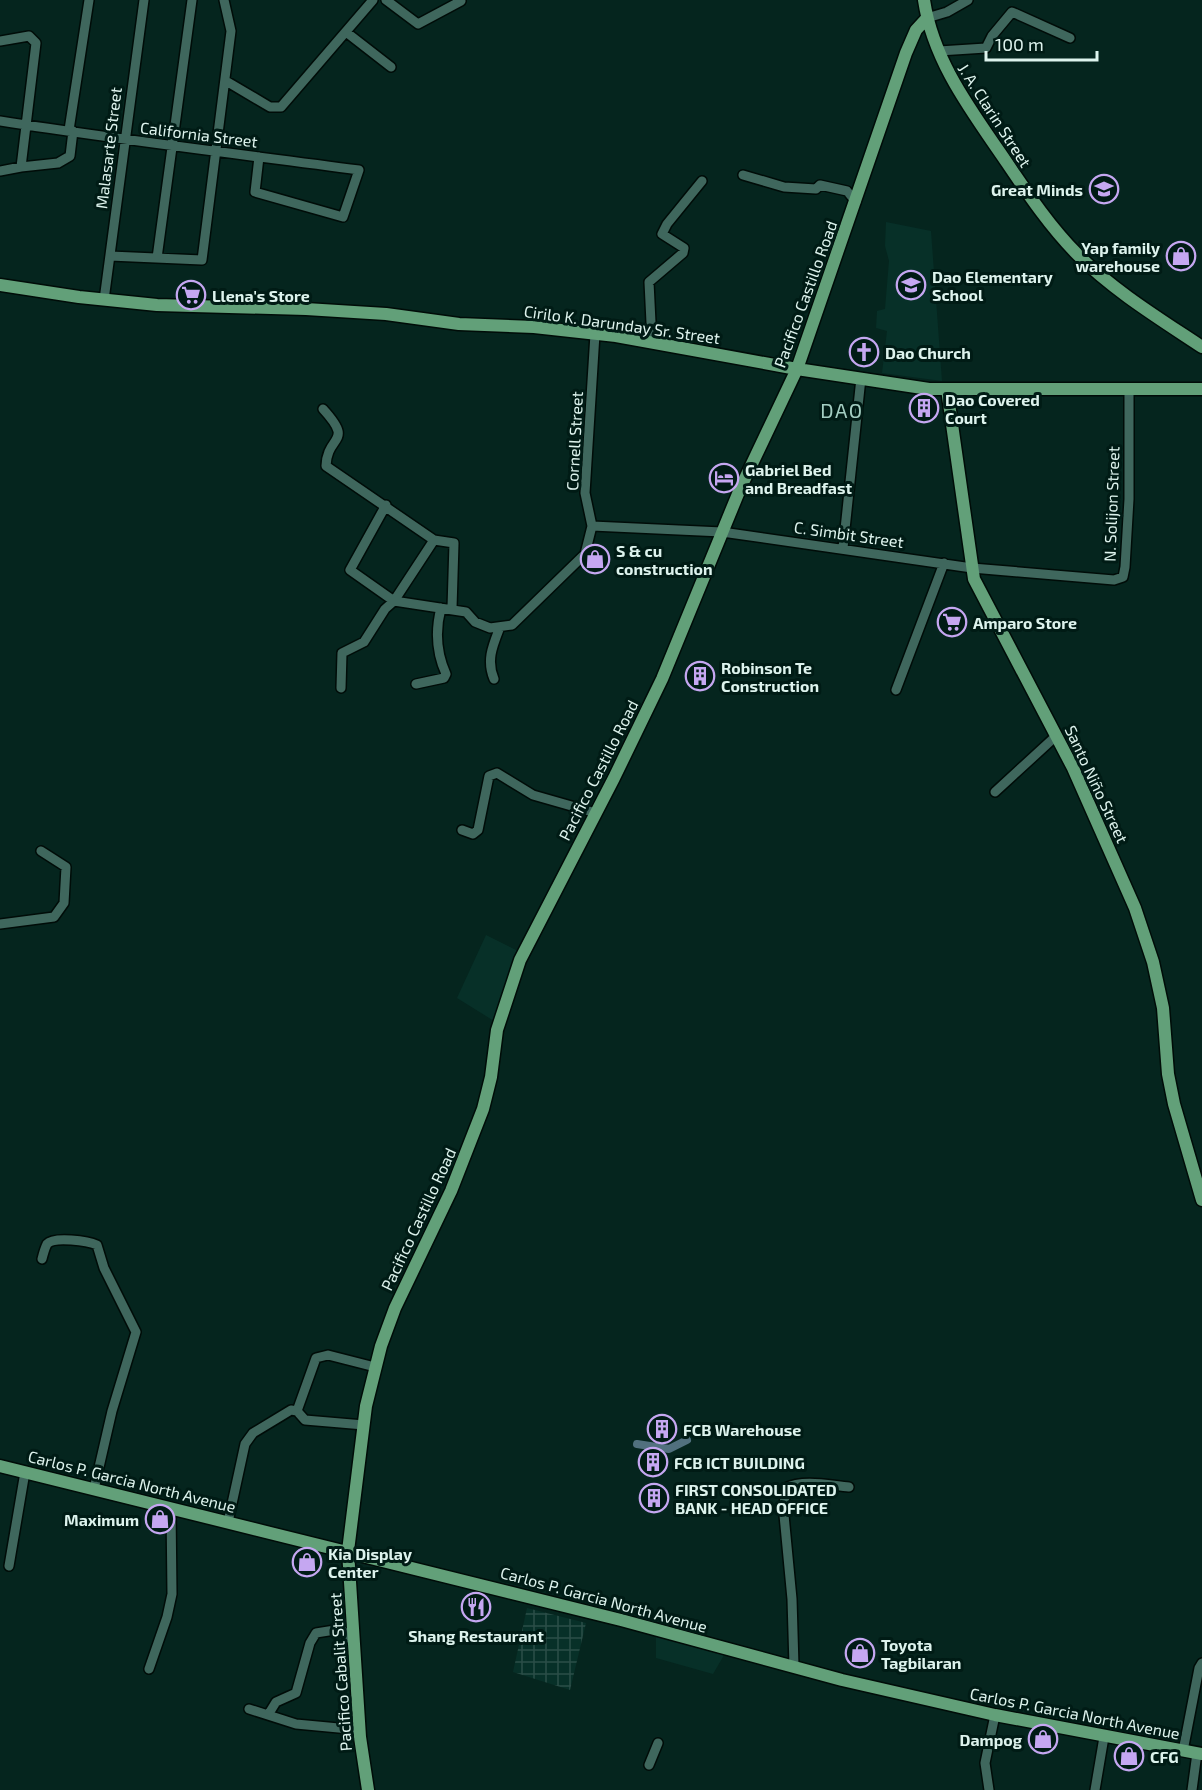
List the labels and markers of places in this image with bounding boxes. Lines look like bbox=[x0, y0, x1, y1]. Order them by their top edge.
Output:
school or university icon: Great Minds bbox=[1088, 173, 1120, 205]
place label: Great Minds bbox=[991, 180, 1083, 199]
place label: Yap family warehouse bbox=[1076, 238, 1160, 275]
shop icon: Yap family warehouse bbox=[1165, 240, 1197, 272]
place label: Dao Elementary School bbox=[932, 267, 1053, 304]
school or university icon: Dao Elementary School bbox=[895, 269, 927, 301]
supermarket icon: Llena's Store bbox=[175, 279, 207, 311]
place label: Llena's Store bbox=[212, 286, 310, 305]
church icon: Dao Church bbox=[848, 336, 880, 368]
place label: Dao Church bbox=[885, 343, 971, 362]
place label: Dao Covered Court bbox=[945, 390, 1040, 427]
building icon: Dao Covered Court bbox=[908, 392, 940, 424]
place label: Gabriel Bed and Breadfast bbox=[745, 460, 852, 497]
hotel icon: Gabriel Bed and Breadfast bbox=[708, 462, 740, 494]
place label: S & cu construction bbox=[616, 541, 713, 578]
shop icon: S & cu construction bbox=[579, 543, 611, 575]
supermarket icon: Amparo Store bbox=[936, 606, 968, 638]
place label: Amparo Store bbox=[973, 613, 1077, 632]
place label: Robinson Te Construction bbox=[721, 658, 819, 695]
building icon: Robinson Te Construction bbox=[684, 660, 716, 692]
building icon: FCB Warehouse bbox=[646, 1413, 678, 1445]
place label: FCB Warehouse bbox=[683, 1420, 801, 1439]
building icon: FCB ICT BUILDING bbox=[637, 1446, 669, 1478]
place label: FCB ICT BUILDING bbox=[674, 1453, 805, 1472]
place label: FIRST CONSOLIDATED BANK - HEAD OFFICE bbox=[675, 1480, 837, 1517]
building icon: FIRST CONSOLIDATED BANK - HEAD OFFICE bbox=[638, 1482, 670, 1514]
shop icon: Maximum bbox=[144, 1503, 176, 1535]
place label: Maximum bbox=[64, 1510, 139, 1529]
place label: Kia Display Center bbox=[328, 1544, 412, 1581]
shop icon: Kia Display Center bbox=[291, 1546, 323, 1578]
restaurant icon: Shang Restaurant bbox=[460, 1591, 492, 1623]
place label: Shang Restaurant bbox=[408, 1626, 544, 1645]
place label: Toyota Tagbilaran bbox=[881, 1635, 961, 1672]
shop icon: Toyota Tagbilaran bbox=[844, 1637, 876, 1669]
shop icon: Dampog bbox=[1027, 1723, 1059, 1755]
place label: Dampog bbox=[960, 1730, 1023, 1749]
shop icon: CFG bbox=[1113, 1740, 1145, 1772]
place label: CFG bbox=[1150, 1747, 1179, 1766]

